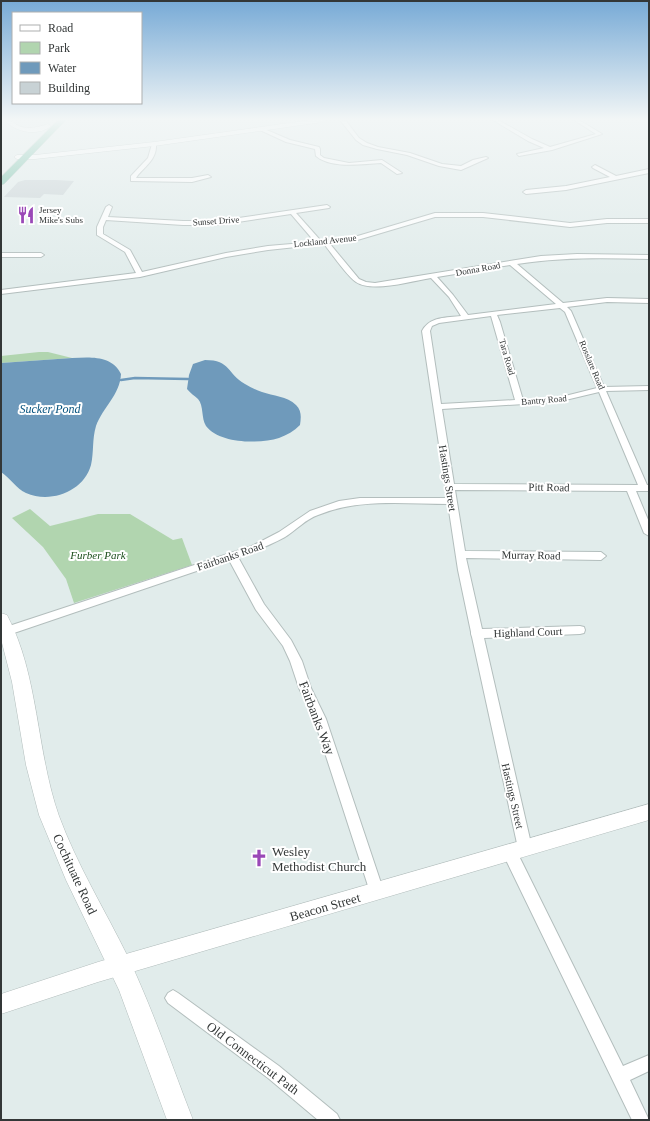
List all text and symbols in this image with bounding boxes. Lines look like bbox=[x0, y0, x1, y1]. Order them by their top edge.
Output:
legend bbox=[12, 12, 142, 104]
text: Road bbox=[48, 21, 73, 35]
text: Park bbox=[48, 41, 70, 55]
text: Water bbox=[48, 61, 76, 75]
text: Building bbox=[48, 81, 90, 95]
restaurant icon: Jersey Mike's Subs bbox=[16, 205, 36, 225]
place label: Jersey Mike's Subs bbox=[39, 205, 83, 225]
street label: Sunset Drive bbox=[192, 214, 240, 228]
street label: Lockland Avenue bbox=[293, 233, 357, 249]
street label: Donna Road bbox=[455, 260, 502, 278]
street label: Tara Road bbox=[497, 338, 517, 377]
street label: Rosslare Road bbox=[577, 339, 607, 391]
street label: Bantry Road bbox=[521, 393, 568, 407]
water label: Sucker Pond bbox=[20, 402, 81, 416]
street label: Hastings Street bbox=[437, 444, 459, 512]
street label: Pitt Road bbox=[528, 481, 570, 493]
street label: Fairbanks Road bbox=[195, 539, 265, 573]
street label: Murray Road bbox=[501, 548, 561, 562]
park label: Furber Park bbox=[69, 549, 127, 561]
street label: Highland Court bbox=[493, 625, 563, 639]
street label: Fairbanks Way bbox=[296, 679, 338, 757]
street label: Hastings Street bbox=[500, 762, 526, 830]
street label: Cochituate Road bbox=[50, 831, 100, 917]
place label: Wesley Methodist Church bbox=[272, 844, 367, 874]
church icon: Wesley Methodist Church bbox=[249, 848, 269, 868]
street label: Beacon Street bbox=[288, 890, 362, 924]
street label: Old Connecticut Path bbox=[204, 1018, 303, 1098]

